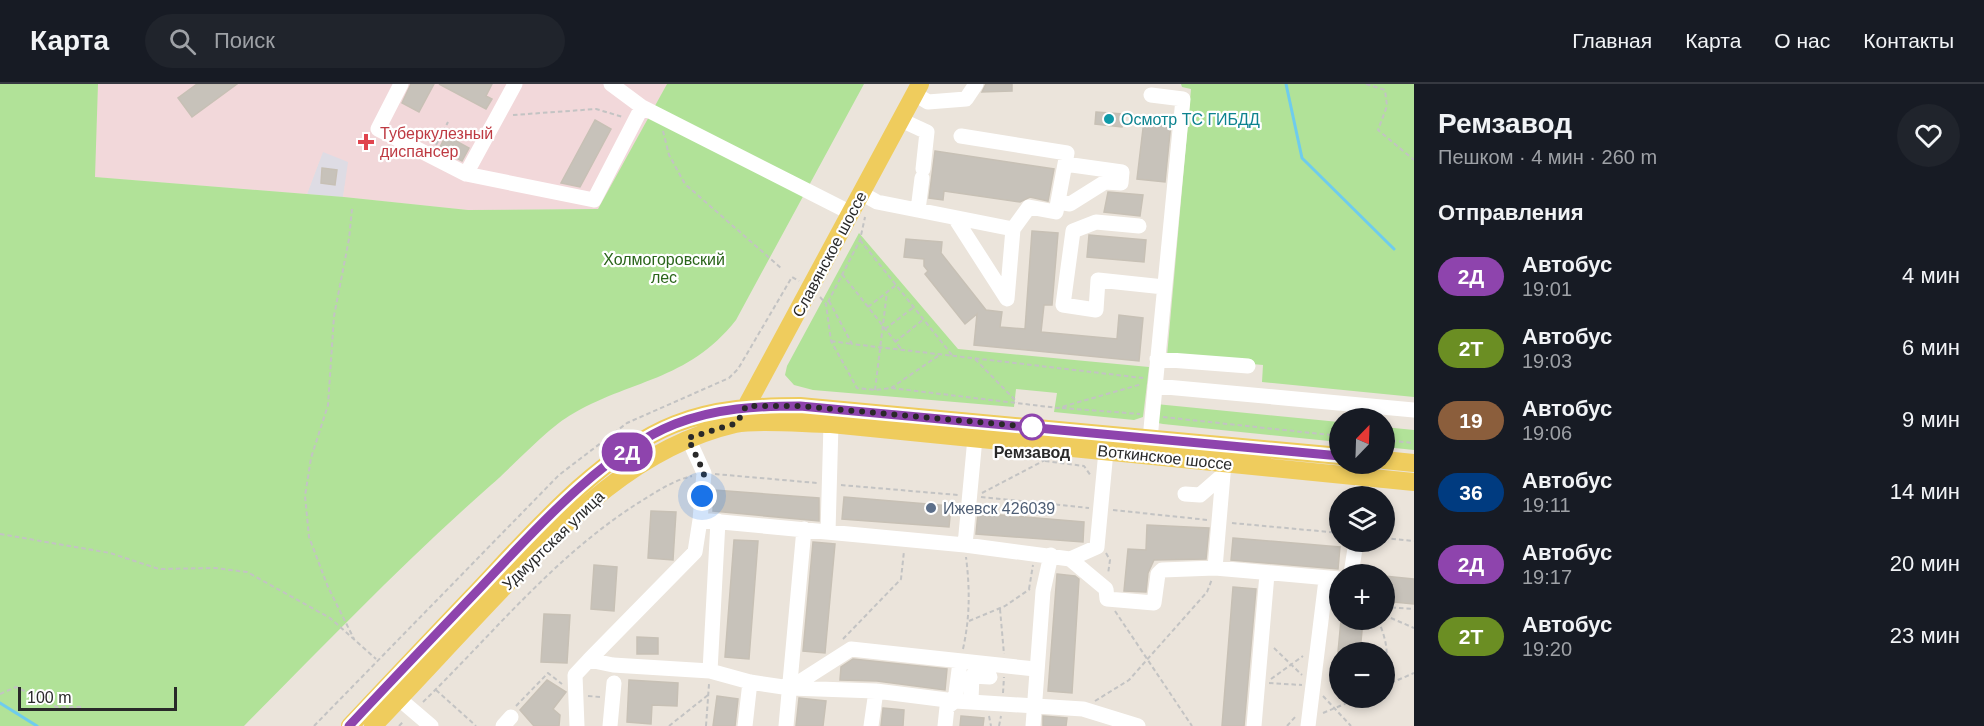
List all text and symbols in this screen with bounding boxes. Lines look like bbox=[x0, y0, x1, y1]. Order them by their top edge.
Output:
search box bbox=[145, 14, 565, 68]
text: Карта bbox=[30, 25, 109, 56]
icon: search bbox=[166, 25, 199, 58]
text: Поиск bbox=[214, 28, 275, 53]
text: Главная bbox=[1572, 29, 1652, 52]
text: Карта bbox=[1685, 29, 1741, 52]
text: О нас bbox=[1774, 29, 1830, 52]
text: Контакты bbox=[1863, 29, 1954, 52]
button: heart bbox=[1897, 104, 1960, 167]
text: Ремзавод bbox=[1438, 108, 1572, 139]
place label: Осмотр ТС ГИБДД bbox=[1121, 111, 1260, 128]
marker: Осмотр ТС ГИБДД bbox=[1102, 112, 1116, 126]
place label: Туберкулезный диспансер bbox=[380, 125, 493, 160]
marker: Туберкулезный диспансер bbox=[357, 133, 375, 151]
text: Пешком · 4 мин · 260 m bbox=[1438, 146, 1657, 168]
street label: Славянское шоссе bbox=[789, 188, 870, 320]
text: Отправления bbox=[1438, 200, 1584, 225]
park label: Холмогоровский лес bbox=[603, 251, 725, 286]
text: Автобус bbox=[1522, 252, 1612, 277]
text: 4 мин bbox=[1902, 263, 1960, 288]
text: 2Д bbox=[1458, 265, 1484, 288]
text: 19:01 bbox=[1522, 278, 1572, 300]
text: Автобус bbox=[1522, 324, 1612, 349]
text: 6 мин bbox=[1902, 335, 1960, 360]
text: 2Т bbox=[1459, 337, 1483, 360]
text: 19:03 bbox=[1522, 350, 1572, 372]
text: Автобус bbox=[1522, 396, 1612, 421]
text: 9 мин bbox=[1902, 407, 1960, 432]
north arrow bbox=[1329, 408, 1395, 474]
map controls bbox=[1329, 408, 1395, 708]
text: 19 bbox=[1459, 409, 1483, 432]
marker: Ремзавод bbox=[1019, 414, 1045, 440]
text: 19:06 bbox=[1522, 422, 1572, 444]
line badge: 2Д bbox=[600, 432, 654, 472]
text: 2Д bbox=[614, 441, 640, 464]
street label: Воткинское шоссе bbox=[1097, 442, 1233, 473]
place label: Ремзавод bbox=[994, 444, 1070, 461]
text: Автобус bbox=[1522, 468, 1612, 493]
text: 14 мин bbox=[1890, 479, 1960, 504]
your location bbox=[687, 481, 717, 511]
text: 36 bbox=[1459, 481, 1483, 504]
button: layers bbox=[1329, 486, 1395, 552]
street label: Удмуртская улица bbox=[499, 488, 608, 593]
text: 19:11 bbox=[1522, 494, 1571, 516]
place label: Ижевск 426039 bbox=[943, 500, 1055, 517]
marker: Ижевск 426039 bbox=[924, 501, 938, 515]
text: Автобус bbox=[1522, 540, 1612, 565]
text: 20 мин bbox=[1890, 551, 1960, 576]
text: 2Д bbox=[1458, 553, 1484, 576]
button: + bbox=[1329, 564, 1395, 630]
text: 19:17 bbox=[1522, 566, 1572, 588]
text: Автобус bbox=[1522, 612, 1612, 637]
text: 23 мин bbox=[1890, 623, 1960, 648]
text: 2Т bbox=[1459, 625, 1483, 648]
text: 19:20 bbox=[1522, 638, 1572, 660]
button: − bbox=[1329, 642, 1395, 708]
scale bar bbox=[18, 684, 177, 712]
text: 100 m bbox=[27, 689, 71, 706]

